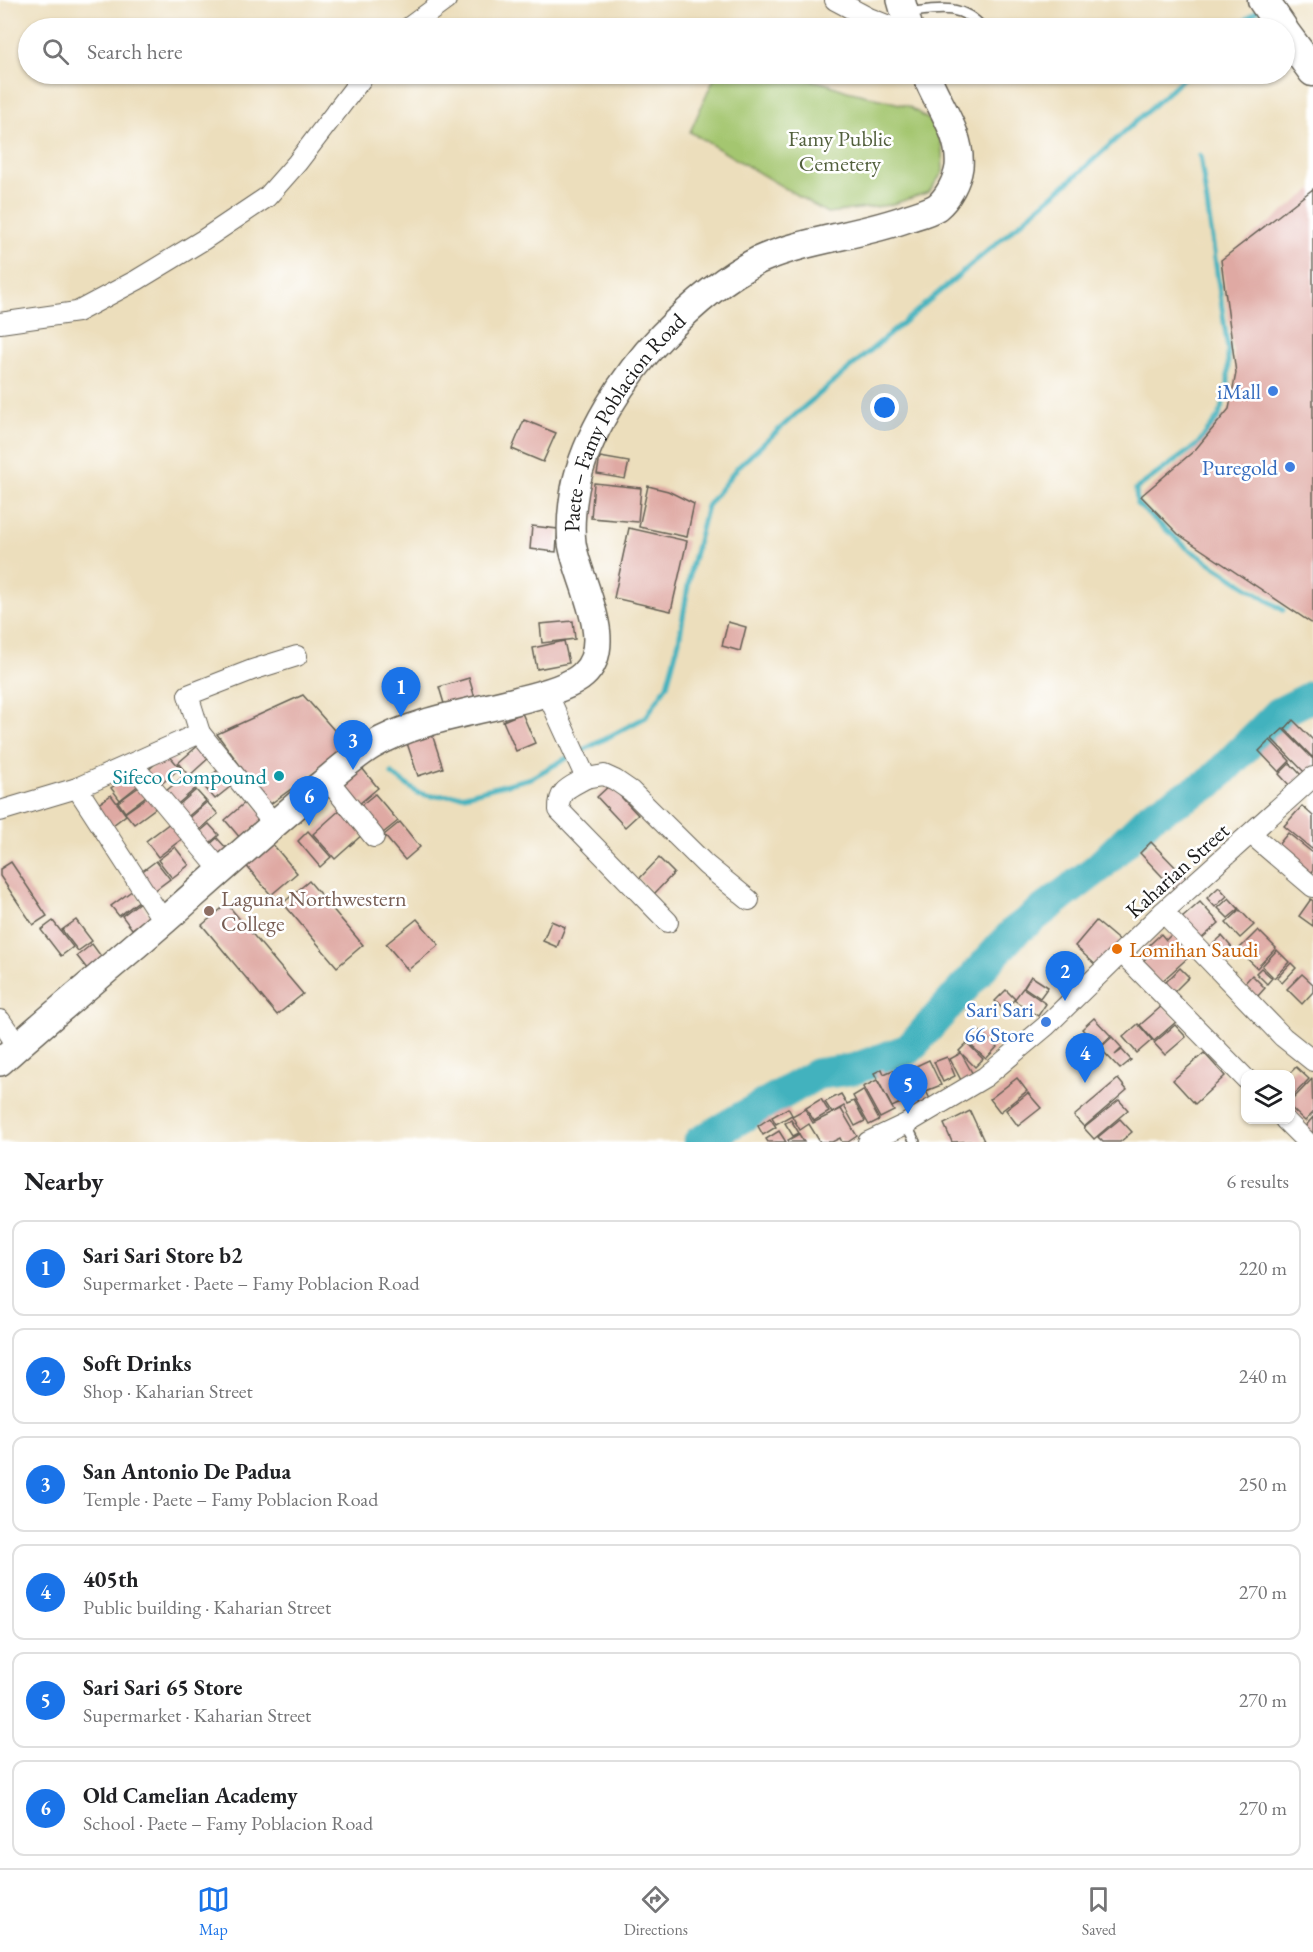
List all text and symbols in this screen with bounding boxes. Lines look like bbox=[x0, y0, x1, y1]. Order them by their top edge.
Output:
search box bbox=[18, 18, 1295, 84]
icon: search bbox=[39, 35, 72, 68]
text: Search here bbox=[87, 37, 182, 66]
park label: Famy Public Cemetery bbox=[788, 124, 892, 178]
street label: Paete – Famy Poblacion Road bbox=[557, 306, 692, 532]
place label: iMall bbox=[1217, 377, 1261, 406]
marker: iMall bbox=[1266, 384, 1280, 398]
your location bbox=[870, 393, 899, 422]
place label: Puregold bbox=[1202, 453, 1279, 482]
marker: Puregold bbox=[1283, 460, 1297, 474]
pin: 1 bbox=[382, 668, 420, 717]
pin: 3 bbox=[334, 720, 372, 770]
place label: Sifeco Compound bbox=[112, 762, 268, 791]
marker: Sifeco Compound bbox=[272, 769, 286, 783]
pin: 6 bbox=[290, 776, 328, 826]
street label: Kaharian Street bbox=[1119, 816, 1235, 925]
place label: Laguna Northwestern College bbox=[221, 884, 407, 938]
marker: Laguna Northwestern College bbox=[202, 904, 216, 918]
place label: Lomihan Saudi bbox=[1129, 935, 1259, 964]
marker: Lomihan Saudi bbox=[1110, 942, 1124, 956]
pin: 2 bbox=[1046, 952, 1084, 1001]
place label: Sari Sari 66 Store bbox=[965, 995, 1034, 1049]
marker: Sari Sari 66 Store bbox=[1039, 1015, 1053, 1029]
pin: 4 bbox=[1066, 1034, 1104, 1083]
pin: 5 bbox=[888, 1064, 928, 1114]
map controls bbox=[1241, 1070, 1295, 1124]
button: layers bbox=[1241, 1070, 1295, 1124]
text: Nearby bbox=[24, 1164, 104, 1198]
text: 6 results bbox=[1226, 1168, 1289, 1194]
text: Sari Sari Store b2 bbox=[83, 1241, 243, 1270]
text: 1 bbox=[40, 1255, 51, 1281]
text: 220 m bbox=[1239, 1255, 1287, 1281]
text: Supermarket · Paete – Famy Poblacion Road bbox=[83, 1270, 420, 1296]
text: Soft Drinks bbox=[83, 1349, 191, 1378]
text: 2 bbox=[40, 1363, 51, 1389]
text: 240 m bbox=[1239, 1363, 1287, 1389]
text: Shop · Kaharian Street bbox=[83, 1378, 253, 1404]
text: San Antonio De Padua bbox=[83, 1457, 291, 1486]
text: 3 bbox=[40, 1471, 51, 1497]
text: 250 m bbox=[1239, 1471, 1287, 1497]
text: Temple · Paete – Famy Poblacion Road bbox=[83, 1486, 378, 1512]
text: 405th bbox=[83, 1565, 138, 1594]
text: 4 bbox=[40, 1579, 51, 1605]
text: 270 m bbox=[1239, 1579, 1287, 1605]
text: Public building · Kaharian Street bbox=[83, 1594, 331, 1620]
text: Sari Sari 65 Store bbox=[83, 1673, 242, 1702]
text: 5 bbox=[40, 1687, 51, 1713]
text: 270 m bbox=[1239, 1687, 1287, 1713]
text: Supermarket · Kaharian Street bbox=[83, 1702, 311, 1728]
text: Old Camelian Academy bbox=[83, 1781, 298, 1810]
text: 6 bbox=[40, 1795, 51, 1821]
text: 270 m bbox=[1239, 1795, 1287, 1821]
text: School · Paete – Famy Poblacion Road bbox=[83, 1810, 373, 1836]
tab: Map bbox=[197, 1883, 230, 1940]
tab: Directions bbox=[624, 1883, 688, 1940]
tab: Saved bbox=[1082, 1883, 1116, 1940]

